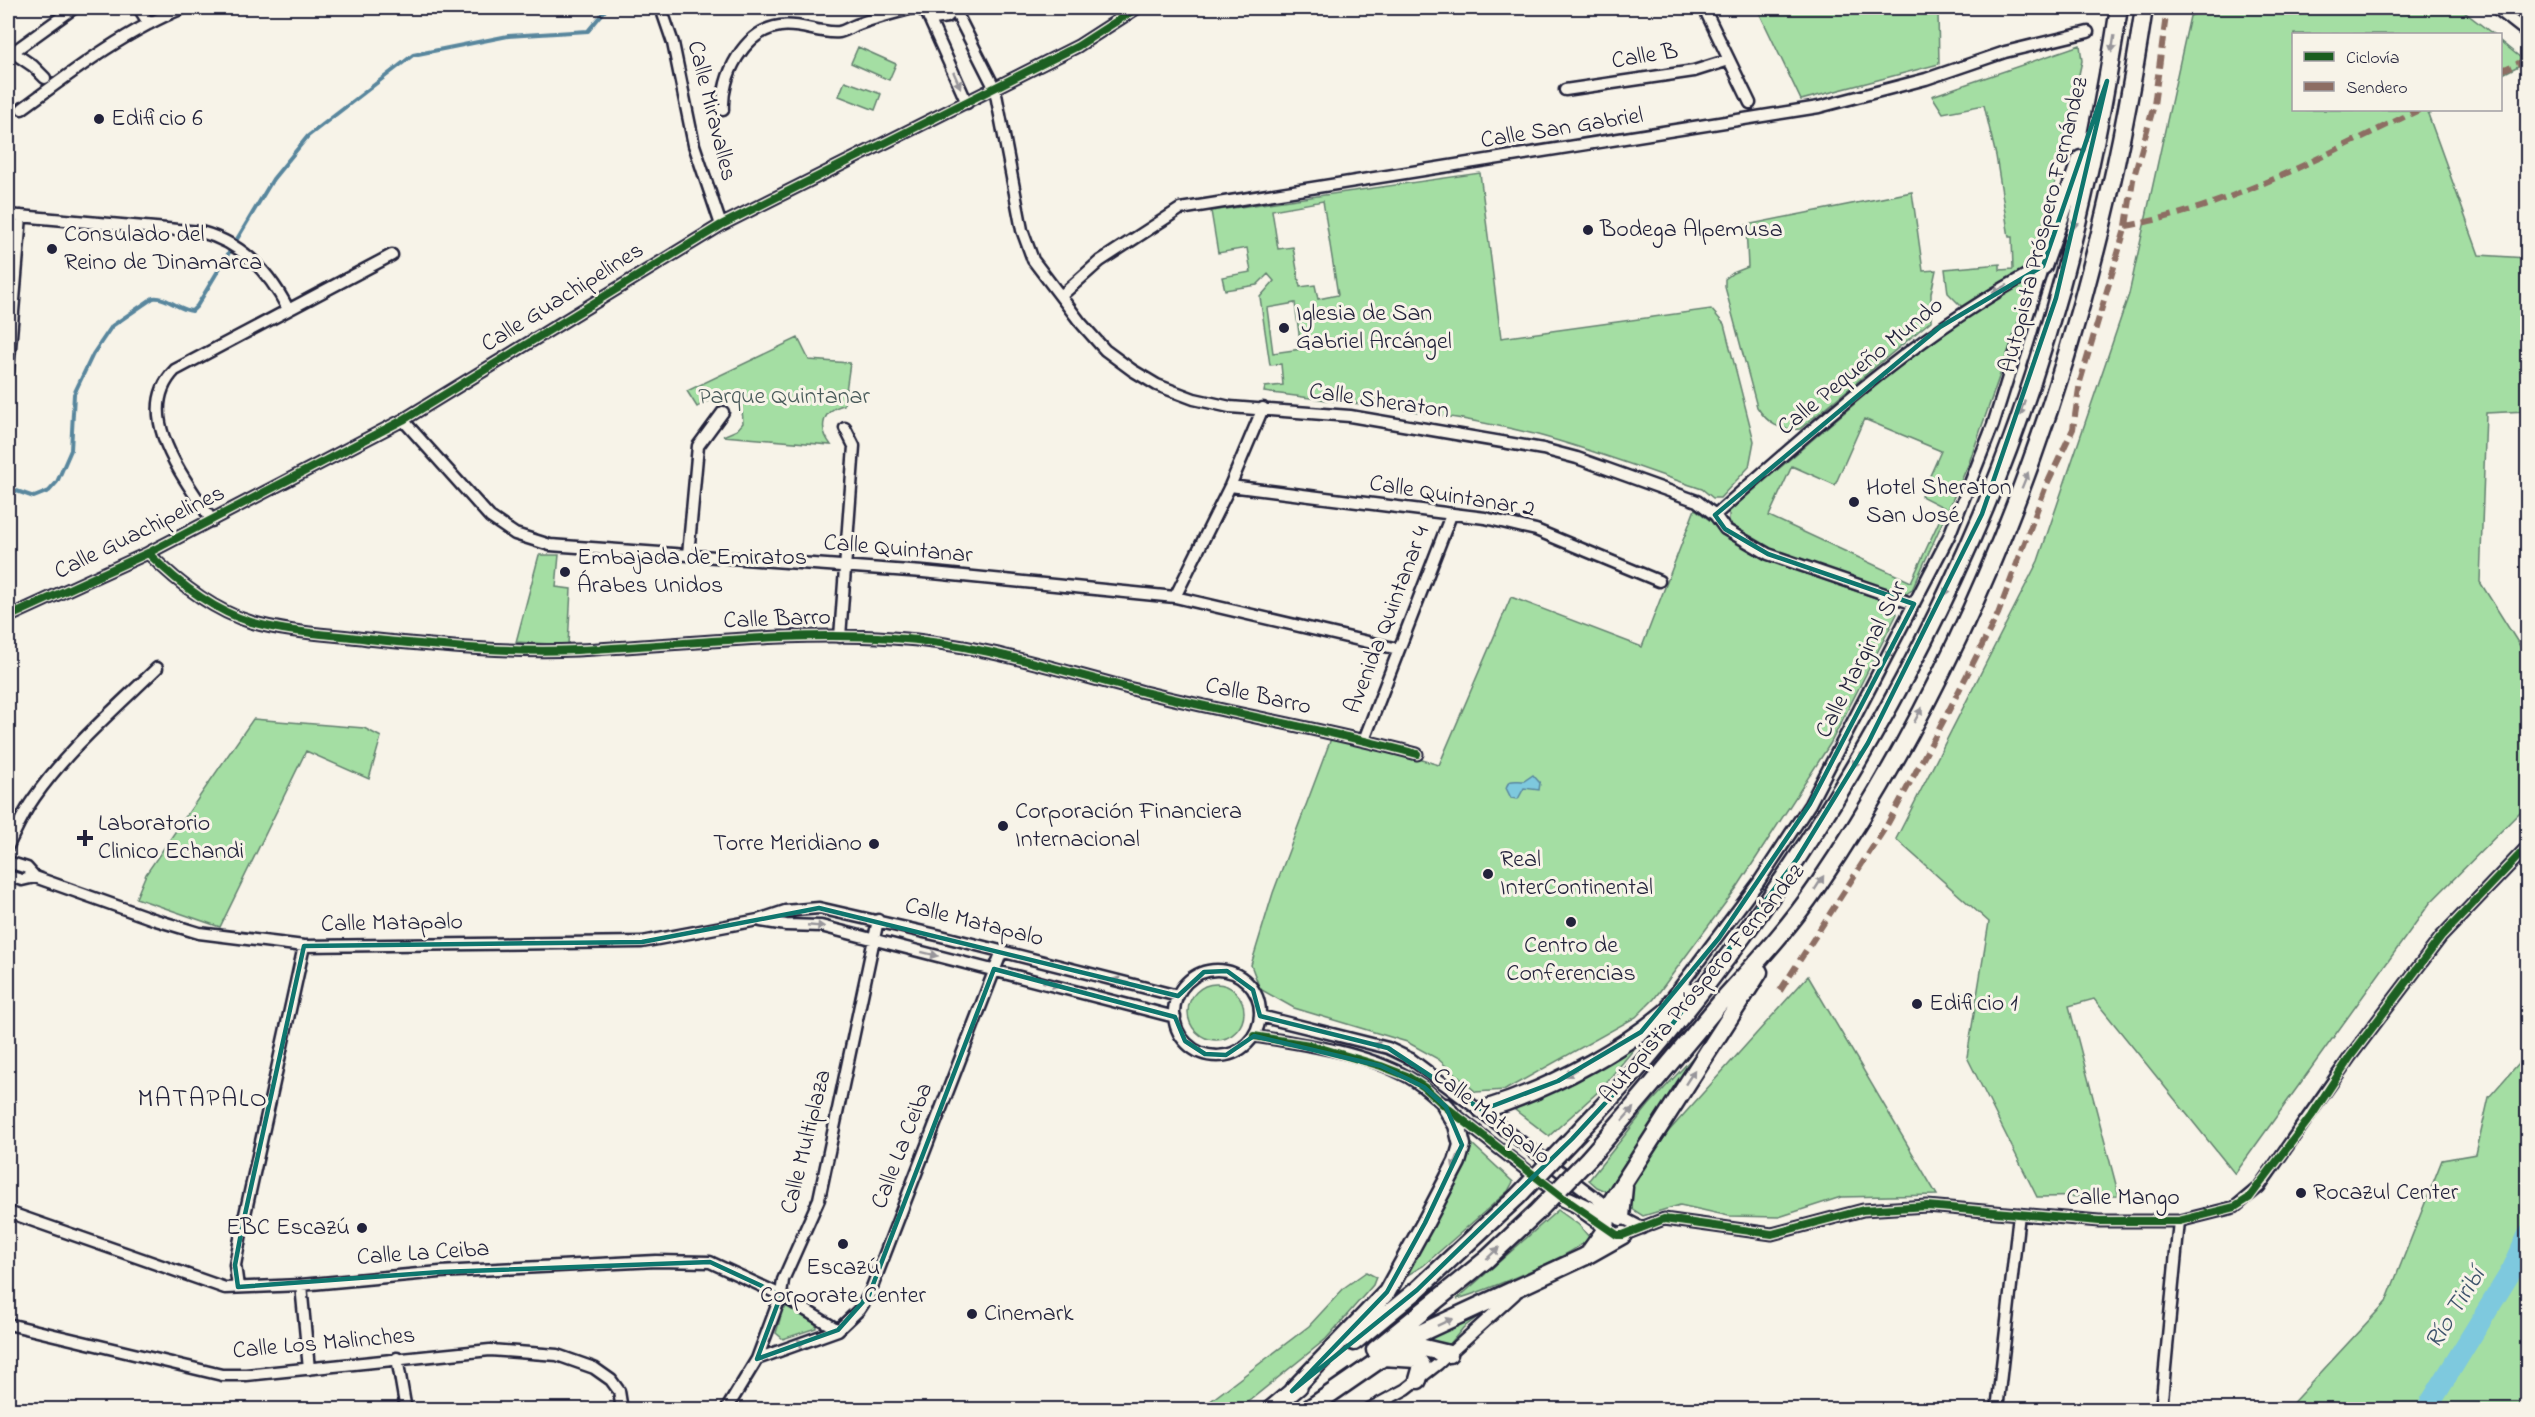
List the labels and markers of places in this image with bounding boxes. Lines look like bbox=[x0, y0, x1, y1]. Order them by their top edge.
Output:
place label: Edificio 6 bbox=[111, 102, 203, 137]
marker: Edificio 6 bbox=[92, 112, 106, 126]
place label: Bodega Alpemusa bbox=[1599, 213, 1783, 248]
place label: Consulado del Reino de Dinamarca bbox=[64, 218, 262, 281]
marker: Bodega Alpemusa bbox=[1581, 223, 1595, 237]
marker: Consulado del Reino de Dinamarca bbox=[45, 242, 59, 256]
place label: Iglesia de San Gabriel Arcángel bbox=[1296, 297, 1452, 360]
marker: Iglesia de San Gabriel Arcángel bbox=[1277, 321, 1291, 335]
place label: Hotel Sheraton San José bbox=[1866, 471, 2012, 534]
marker: Hotel Sheraton San José bbox=[1847, 495, 1861, 509]
place label: Embajada de Emiratos Árabes Unidos bbox=[577, 541, 807, 604]
marker: Embajada de Emiratos Árabes Unidos bbox=[558, 565, 572, 579]
place label: Corporación Financiera Internacional bbox=[1015, 795, 1242, 858]
place label: Laboratorio Clinico Echandi bbox=[98, 807, 244, 870]
marker: Corporación Financiera Internacional bbox=[996, 819, 1010, 833]
place label: Torre Meridiano bbox=[713, 827, 862, 862]
marker: Laboratorio Clinico Echandi bbox=[76, 829, 94, 847]
marker: Torre Meridiano bbox=[867, 837, 881, 851]
place label: Real InterContinental bbox=[1500, 843, 1653, 906]
marker: Real InterContinental bbox=[1481, 867, 1495, 881]
marker: Centro de Conferencias bbox=[1564, 915, 1578, 929]
place label: Centro de Conferencias bbox=[1506, 929, 1636, 992]
place label: Edificio 1 bbox=[1929, 987, 2018, 1022]
marker: Edificio 1 bbox=[1910, 997, 1924, 1011]
place label: Rocazul Center bbox=[2313, 1176, 2459, 1211]
marker: Rocazul Center bbox=[2294, 1186, 2308, 1200]
place label: EBC Escazú bbox=[226, 1211, 350, 1246]
marker: EBC Escazú bbox=[355, 1221, 369, 1235]
marker: Escazú Corporate Center bbox=[836, 1237, 850, 1251]
place label: Escazú Corporate Center bbox=[760, 1251, 926, 1314]
place label: Cinemark bbox=[984, 1297, 1074, 1332]
marker: Cinemark bbox=[965, 1307, 979, 1321]

